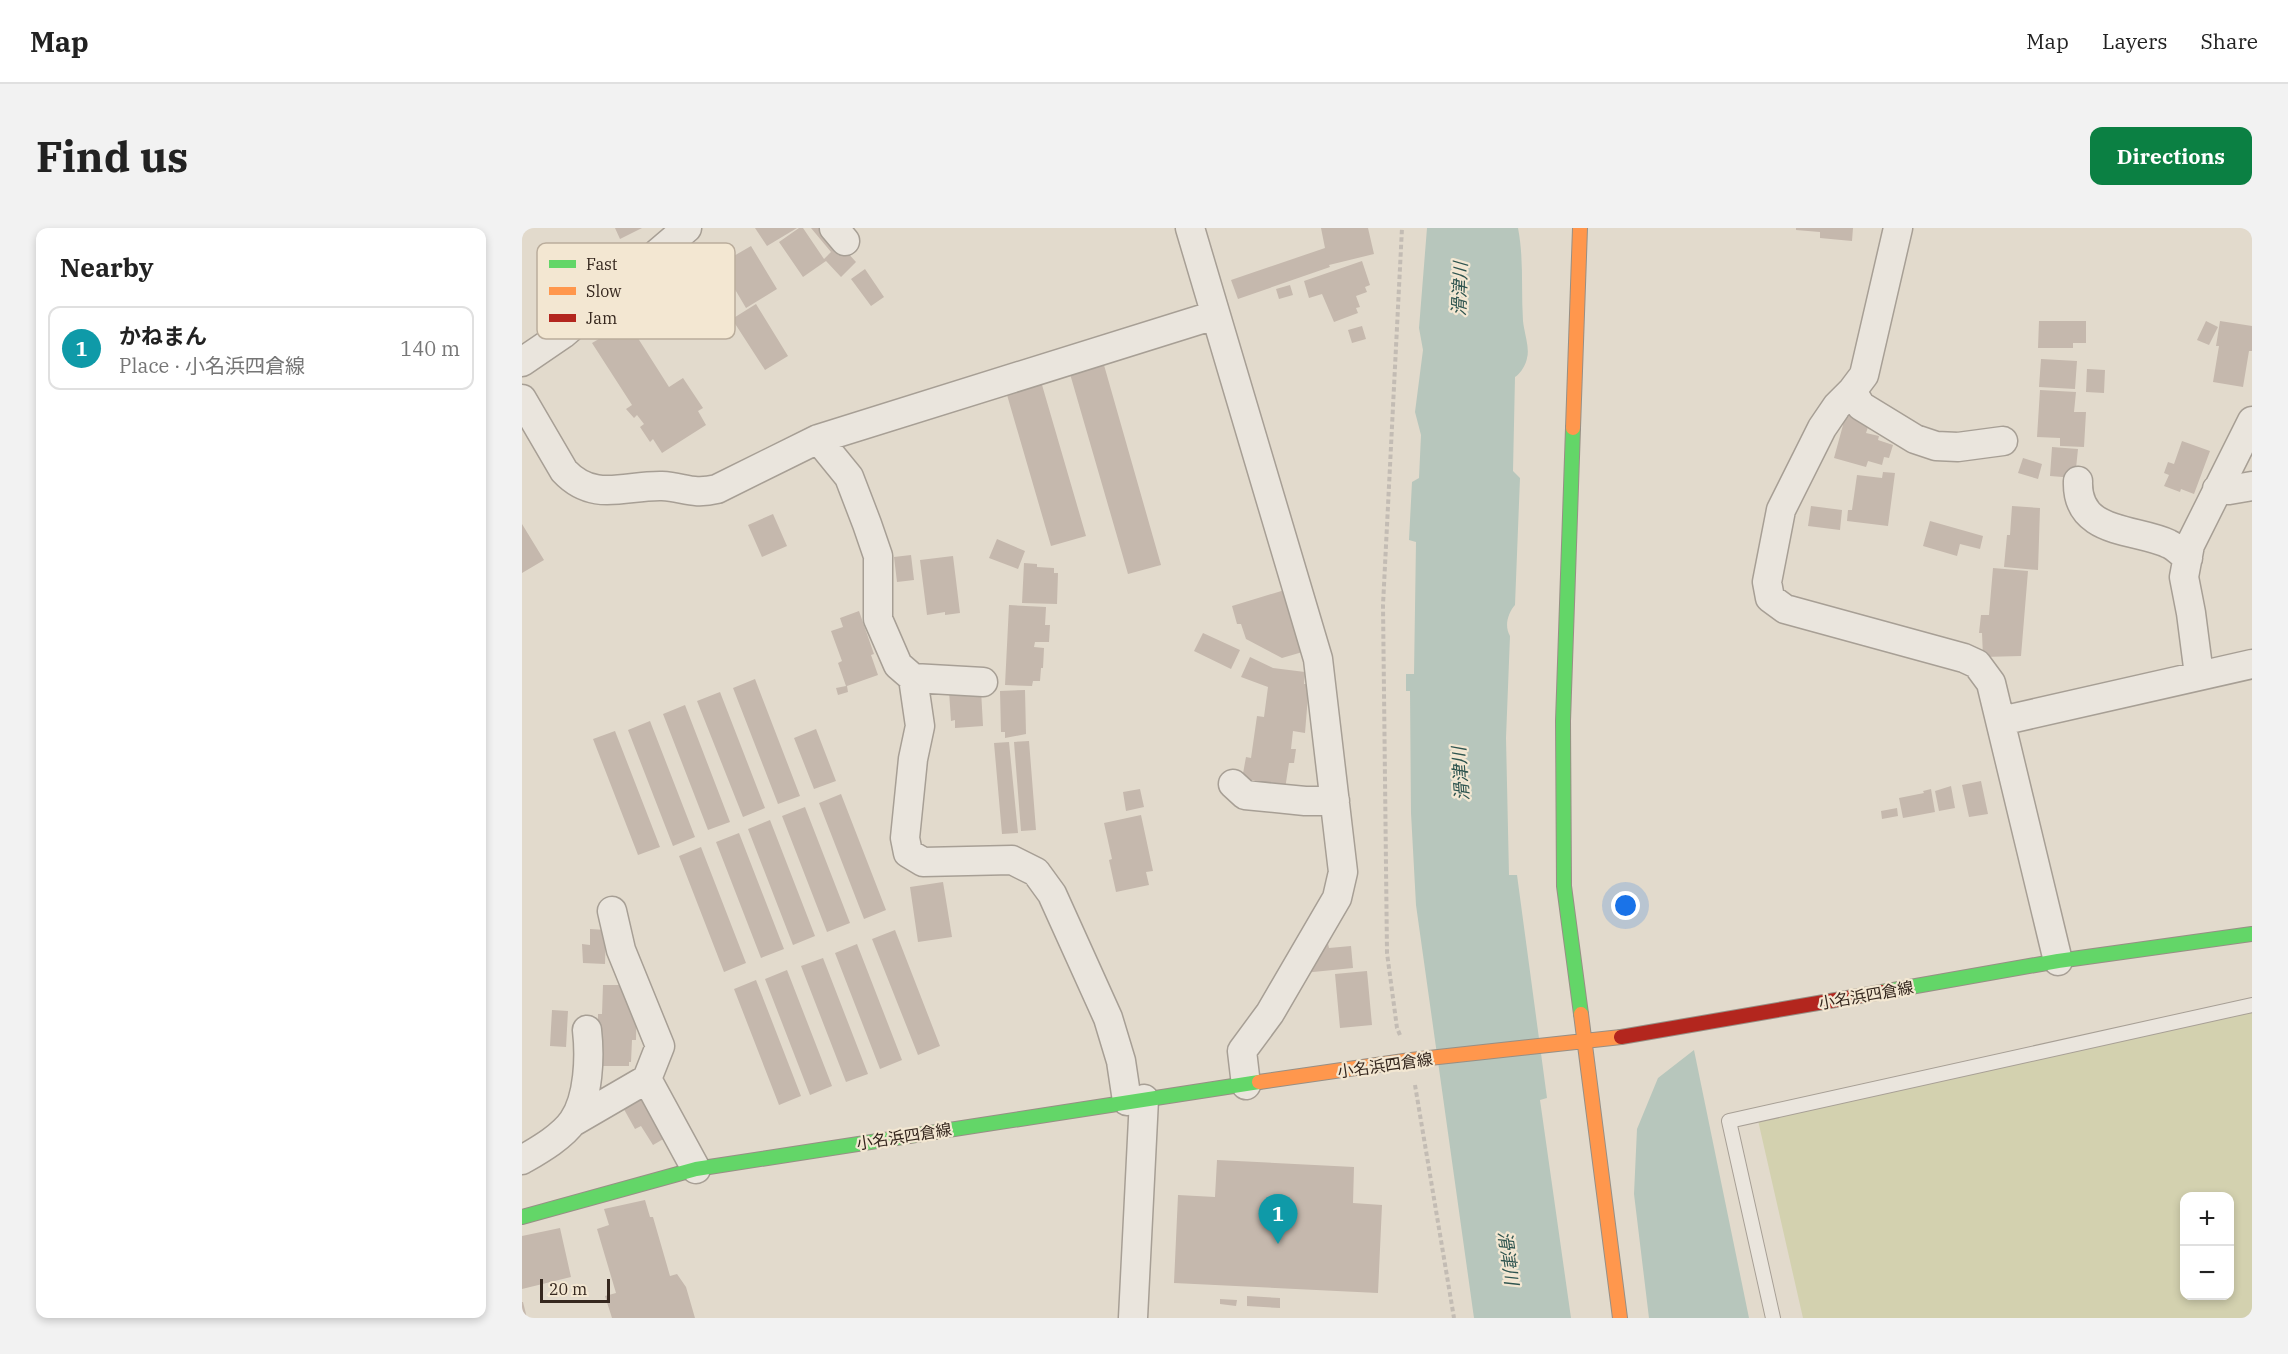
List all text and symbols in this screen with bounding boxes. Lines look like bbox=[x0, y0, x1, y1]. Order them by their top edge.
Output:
text: Map bbox=[30, 23, 89, 60]
text: Map bbox=[2026, 27, 2069, 55]
text: Layers bbox=[2102, 27, 2168, 55]
text: Share bbox=[2201, 27, 2258, 55]
button: Directions bbox=[2090, 127, 2252, 185]
text: Find us bbox=[36, 129, 188, 184]
legend bbox=[537, 243, 735, 339]
text: Nearby bbox=[60, 250, 154, 284]
text: Fast bbox=[586, 254, 618, 274]
water label: 滑津川 bbox=[1447, 260, 1472, 316]
text: Slow bbox=[586, 281, 622, 301]
text: Jam bbox=[586, 308, 617, 328]
text: かねまん bbox=[119, 321, 207, 350]
text: 1 bbox=[76, 335, 88, 362]
text: 140 m bbox=[400, 335, 460, 362]
text: Place · 小名浜四倉線 bbox=[119, 352, 305, 379]
water label: 滑津川 bbox=[1447, 744, 1474, 802]
your location bbox=[1611, 891, 1640, 920]
street label: 小名浜四倉線 bbox=[1817, 977, 1915, 1013]
street label: 小名浜四倉線 bbox=[1336, 1048, 1434, 1082]
street label: 小名浜四倉線 bbox=[855, 1119, 953, 1153]
map controls bbox=[2180, 1192, 2234, 1300]
button: + bbox=[2180, 1192, 2234, 1246]
pin: 1 bbox=[1258, 1194, 1298, 1244]
water label: 滑津川 bbox=[1493, 1230, 1524, 1288]
button: − bbox=[2180, 1246, 2234, 1300]
scale bar bbox=[540, 1276, 610, 1304]
text: 20 m bbox=[549, 1279, 587, 1299]

